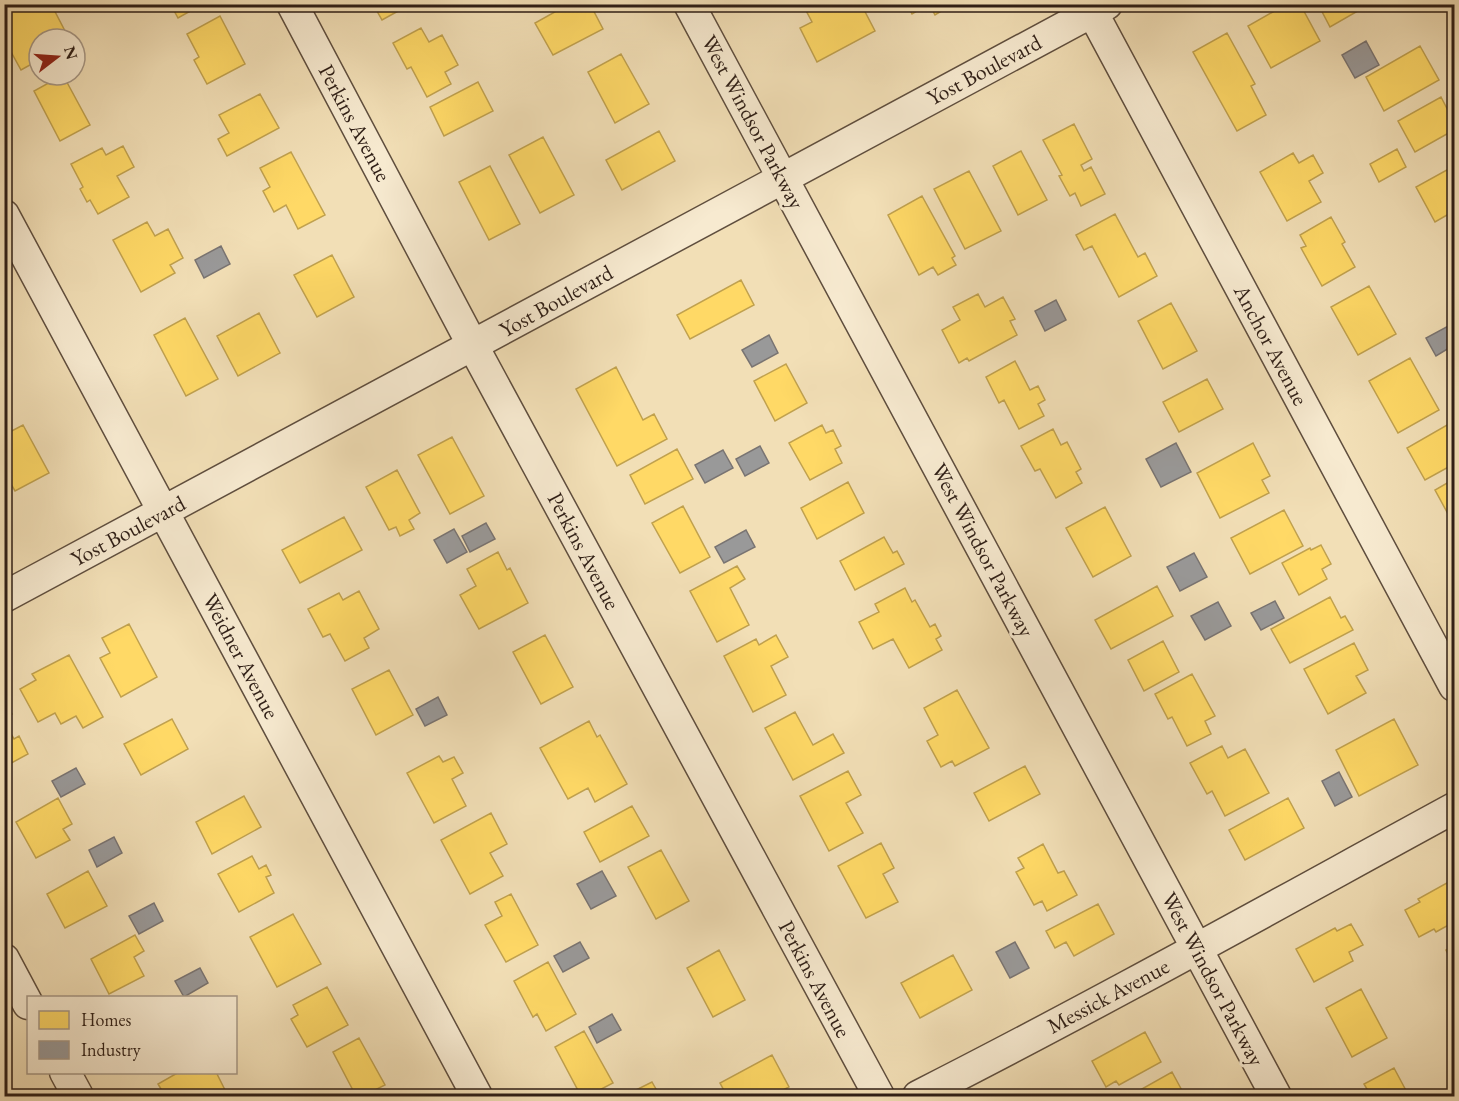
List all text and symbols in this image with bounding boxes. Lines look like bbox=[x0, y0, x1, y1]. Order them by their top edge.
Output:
north arrow bbox=[27, 27, 87, 87]
street label: Yost Boulevard bbox=[922, 27, 1047, 112]
street label: West Windsor Parkway bbox=[695, 30, 811, 214]
text: N bbox=[59, 43, 83, 62]
street label: Perkins Avenue bbox=[312, 59, 398, 187]
street label: Yost Boulevard bbox=[494, 257, 619, 344]
street label: Anchor Avenue bbox=[1227, 279, 1315, 411]
street label: West Windsor Parkway bbox=[925, 458, 1041, 642]
street label: Perkins Avenue bbox=[541, 487, 627, 615]
street label: Yost Boulevard bbox=[66, 488, 191, 573]
street label: Weidner Avenue bbox=[196, 588, 286, 724]
street label: West Windsor Parkway bbox=[1155, 887, 1271, 1071]
street label: Perkins Avenue bbox=[772, 915, 858, 1043]
street label: Messick Avenue bbox=[1042, 951, 1174, 1040]
legend bbox=[27, 996, 237, 1074]
text: Homes bbox=[81, 1008, 132, 1031]
text: Industry bbox=[81, 1038, 141, 1061]

